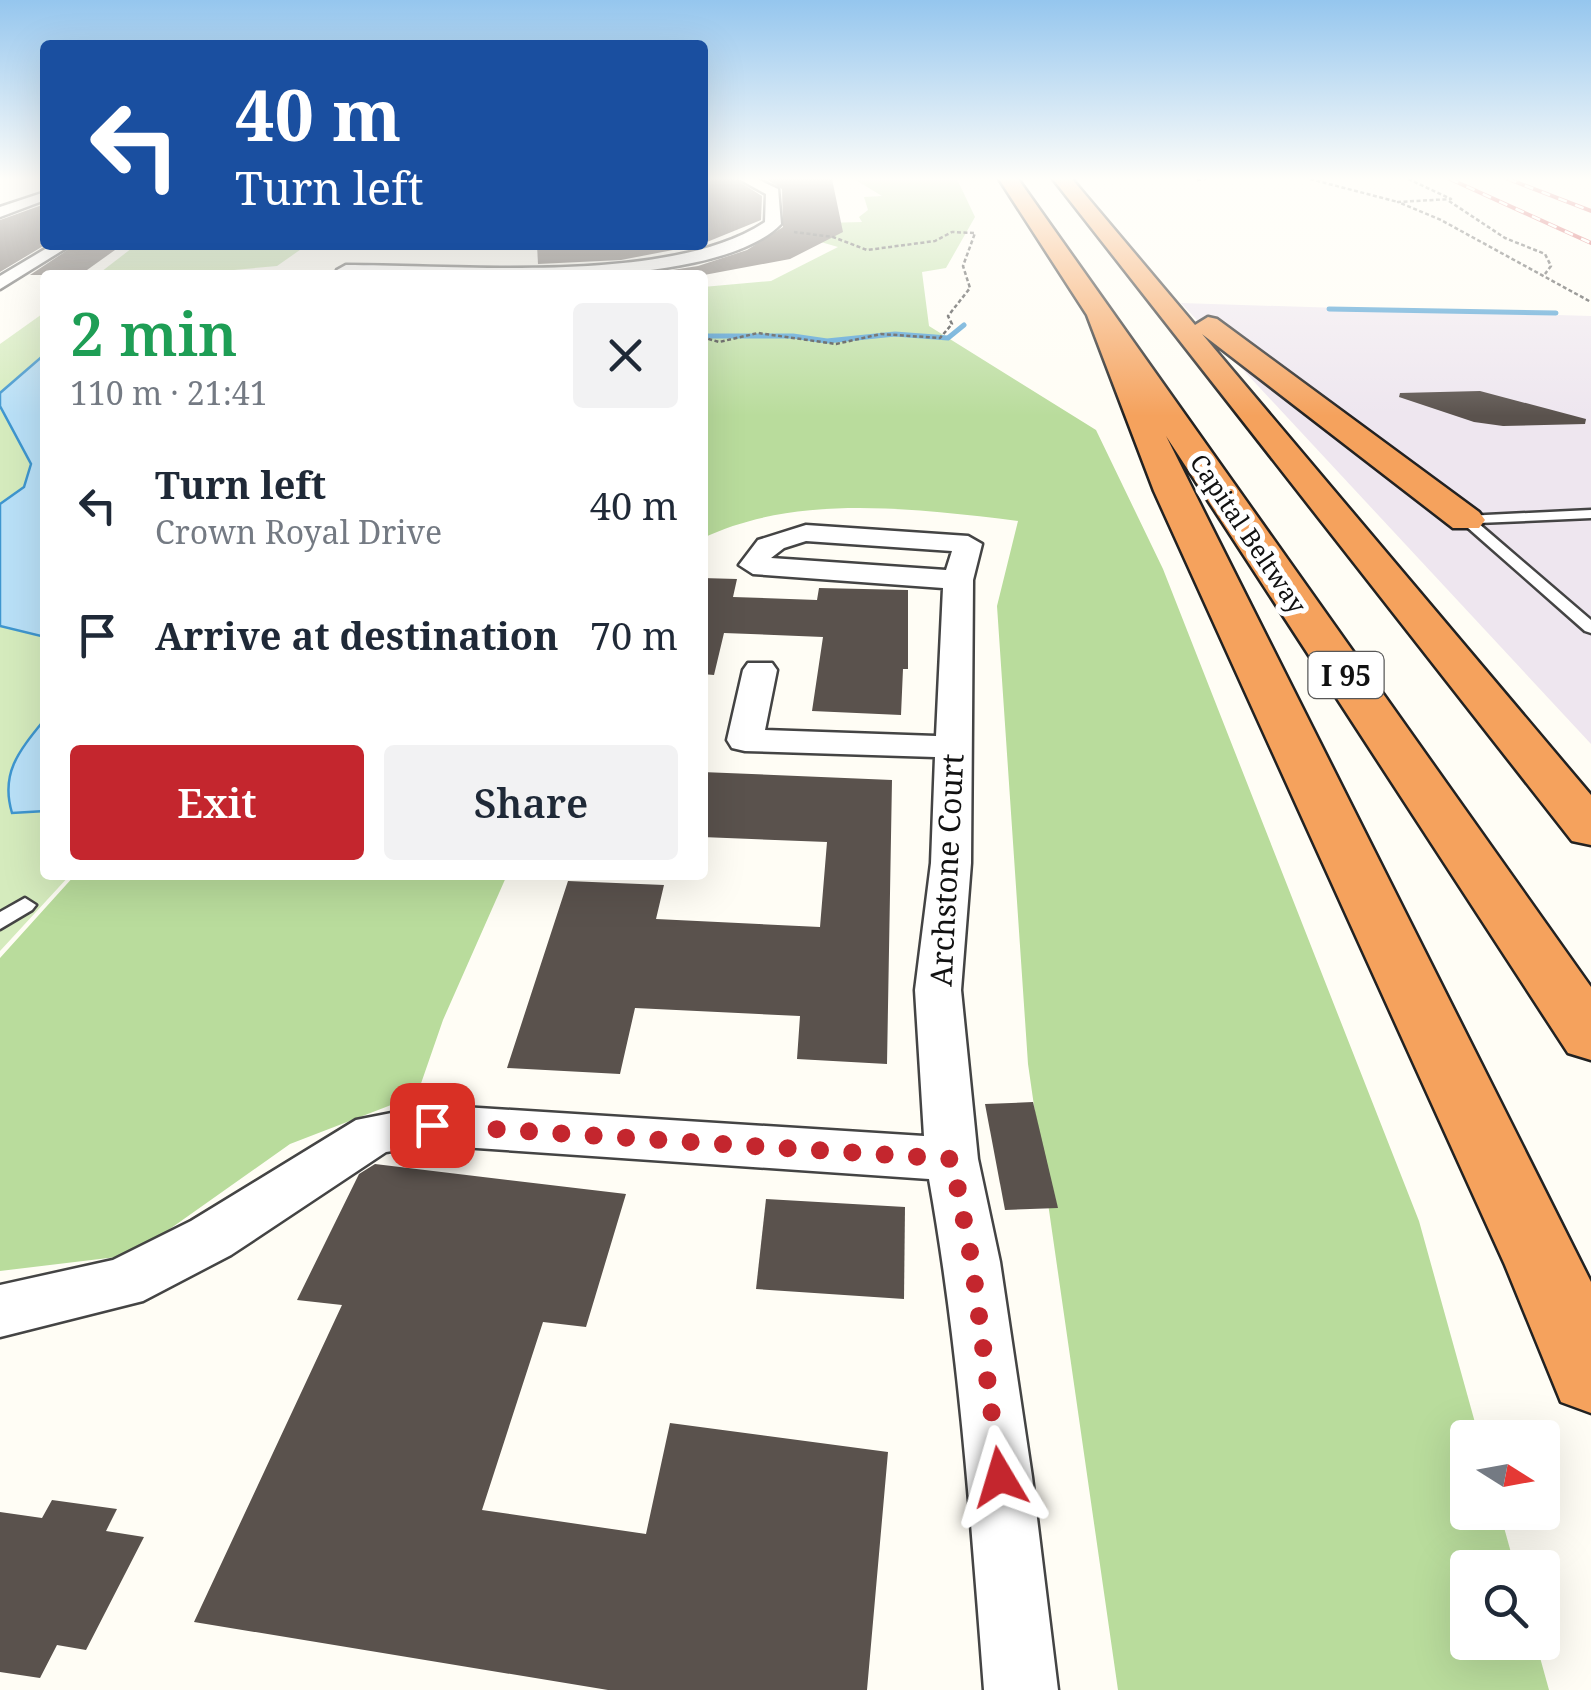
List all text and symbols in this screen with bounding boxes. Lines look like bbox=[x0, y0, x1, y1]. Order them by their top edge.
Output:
text: 40 m bbox=[235, 66, 401, 162]
icon: left bbox=[70, 80, 200, 210]
text: Turn left bbox=[235, 157, 424, 218]
text: 2 min bbox=[70, 292, 238, 374]
button: close bbox=[573, 303, 678, 408]
text: 110 m · 21:41 bbox=[70, 371, 268, 414]
street label: Capital Beltway bbox=[1183, 447, 1315, 620]
text: Turn left bbox=[155, 458, 326, 510]
icon: left bbox=[70, 478, 125, 533]
text: 40 m bbox=[590, 479, 678, 531]
text: Crown Royal Drive bbox=[155, 510, 442, 553]
icon: arrive bbox=[70, 608, 125, 663]
text: Arrive at destination bbox=[155, 609, 559, 661]
text: 70 m bbox=[590, 609, 678, 661]
road number: I 95 bbox=[1308, 652, 1384, 698]
button: Exit bbox=[70, 745, 364, 860]
button: Share bbox=[384, 745, 678, 860]
street label: Archstone Court bbox=[919, 753, 973, 987]
pin bbox=[390, 1083, 475, 1168]
icon: arrive bbox=[405, 1098, 460, 1153]
north arrow bbox=[1450, 1420, 1560, 1530]
map controls bbox=[1450, 1420, 1560, 1660]
position arrow bbox=[948, 1425, 1052, 1529]
button: search bbox=[1450, 1550, 1560, 1660]

